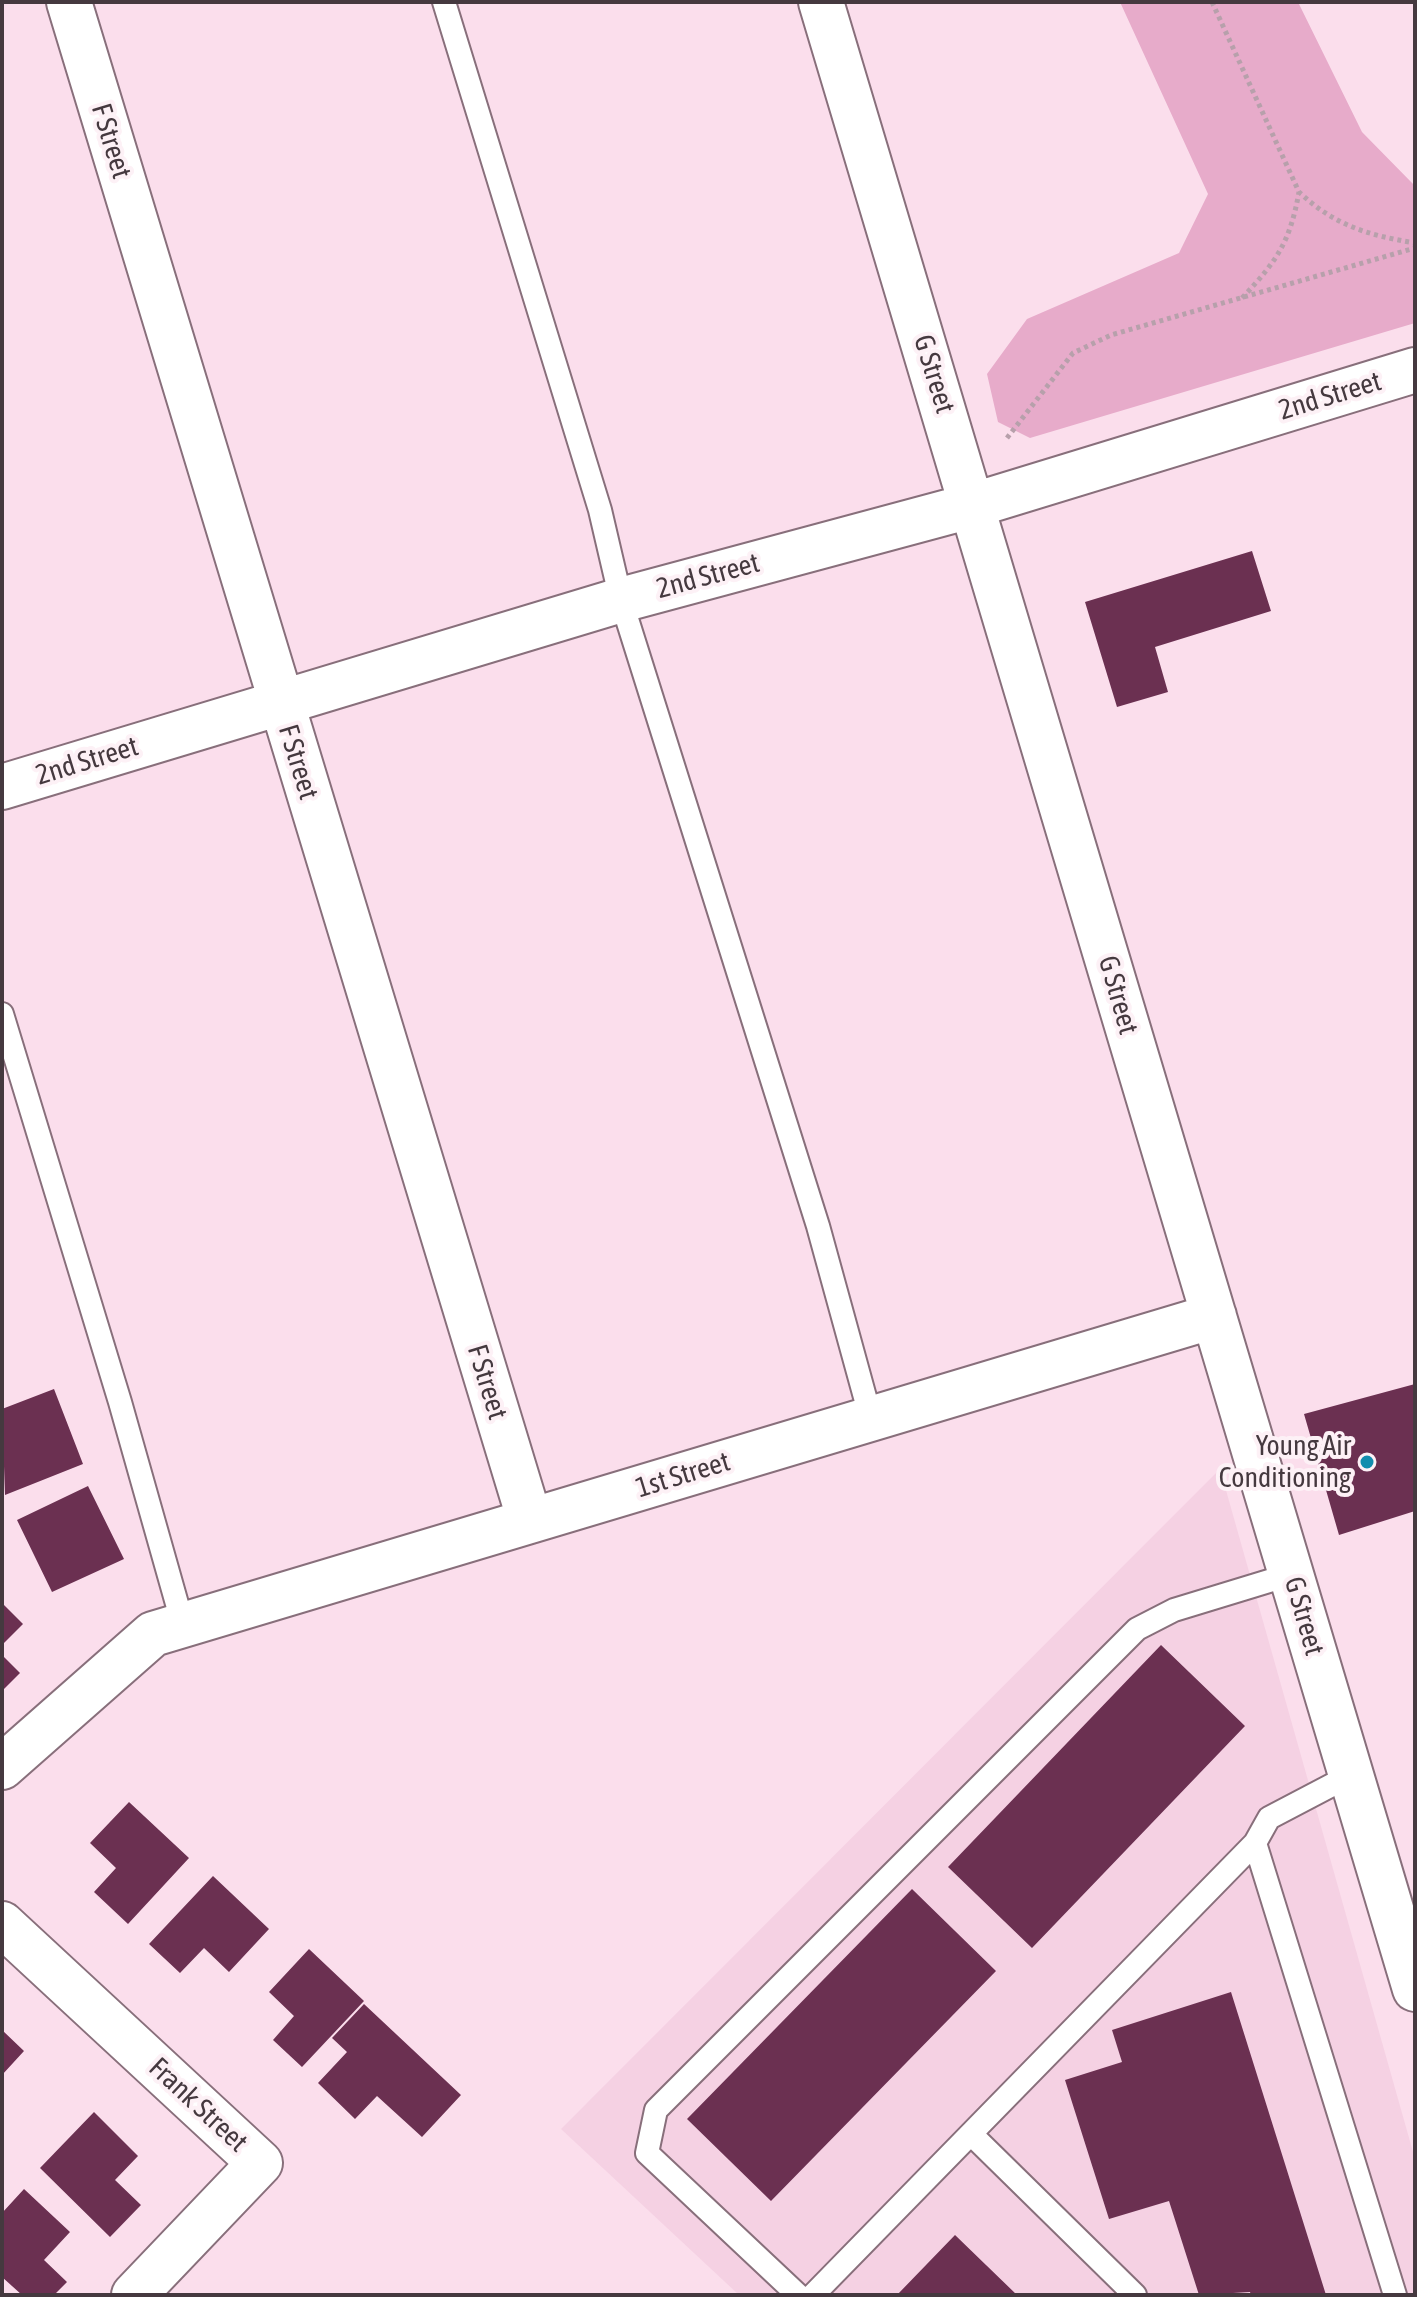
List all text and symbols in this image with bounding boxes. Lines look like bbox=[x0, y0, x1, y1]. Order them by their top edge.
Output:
street label: F Street bbox=[84, 99, 138, 183]
street label: G Street bbox=[906, 331, 962, 417]
street label: 2nd Street bbox=[1275, 365, 1385, 427]
street label: 2nd Street bbox=[653, 546, 763, 606]
street label: F Street bbox=[271, 720, 325, 804]
street label: 2nd Street bbox=[32, 730, 142, 792]
street label: G Street bbox=[1091, 952, 1145, 1038]
street label: F Street bbox=[460, 1340, 514, 1424]
place label: Young Air Conditioning bbox=[1219, 1429, 1351, 1495]
street label: 1st Street bbox=[632, 1445, 734, 1505]
marker: Young Air Conditioning bbox=[1358, 1453, 1376, 1471]
street label: G Street bbox=[1277, 1573, 1331, 1659]
street label: Frank Street bbox=[142, 2051, 254, 2159]

